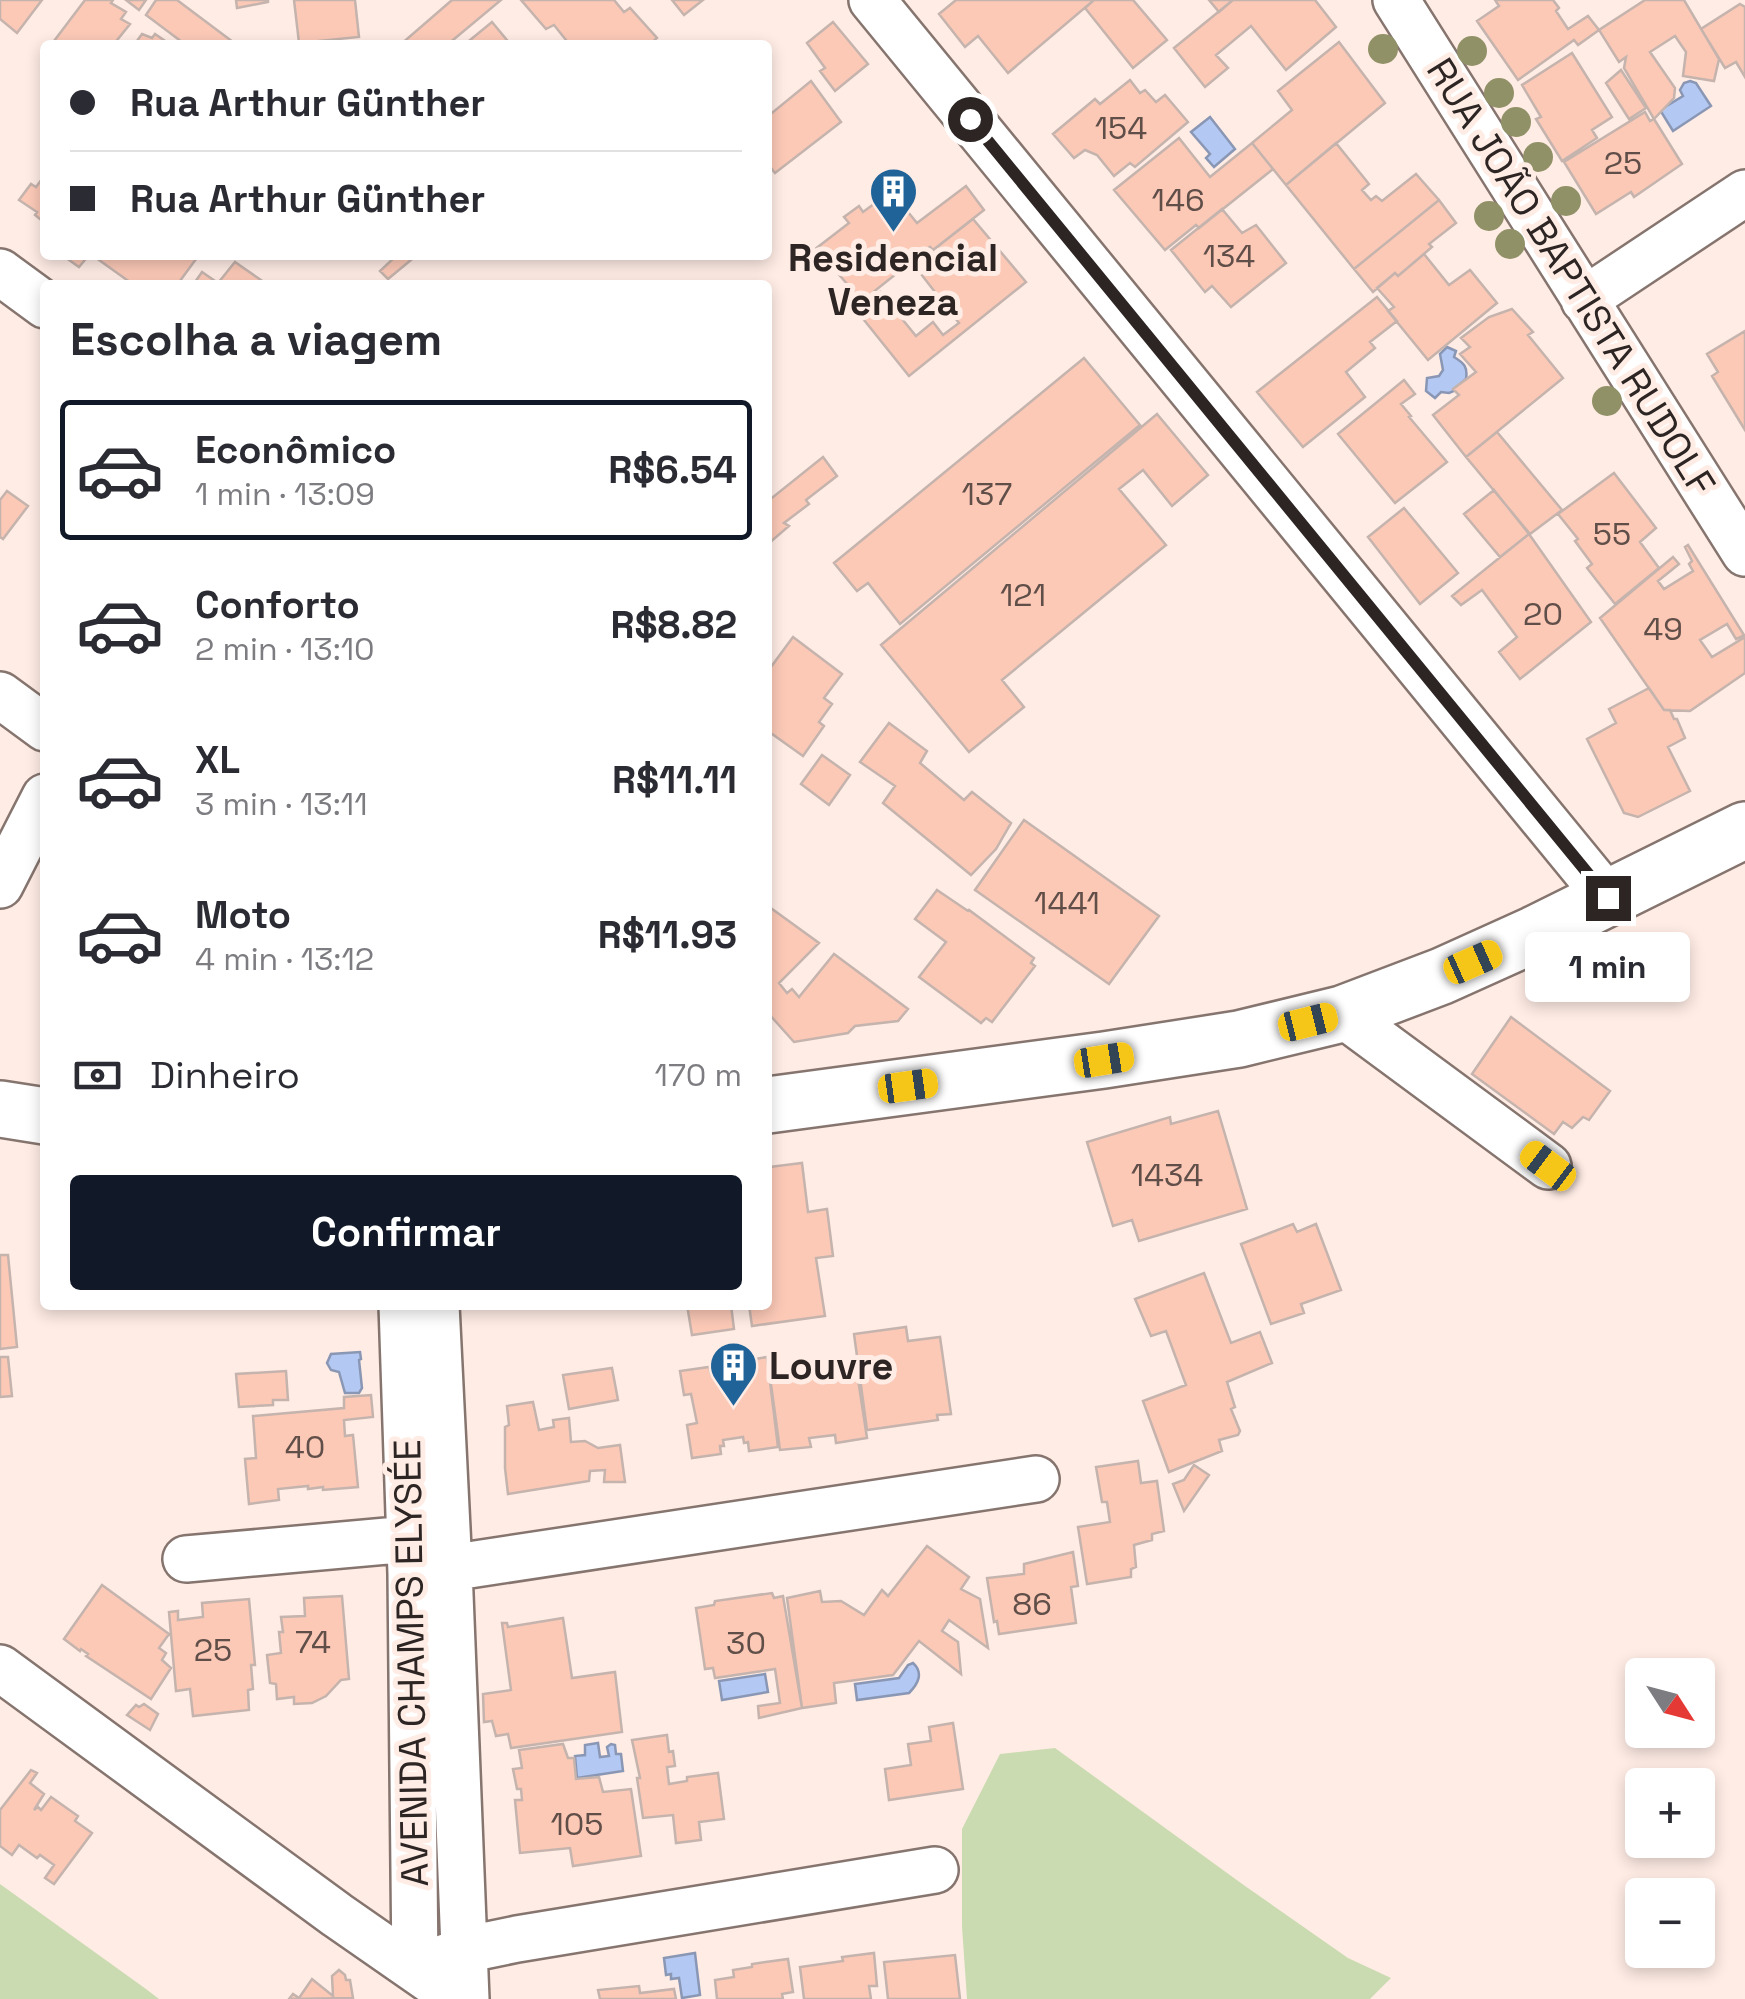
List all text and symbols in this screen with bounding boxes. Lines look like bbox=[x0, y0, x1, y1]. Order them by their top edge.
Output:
street label: RUA JOÃO BAPTISTA RUDOLF bbox=[1416, 49, 1726, 505]
text: Rua Arthur Günther bbox=[130, 79, 485, 127]
route start bbox=[948, 97, 993, 142]
house number: 154 bbox=[1095, 108, 1147, 148]
house number: 25 bbox=[1604, 143, 1642, 183]
building icon: Residencial Veneza bbox=[867, 166, 919, 234]
text: Rua Arthur Günther bbox=[130, 175, 485, 223]
house number: 146 bbox=[1152, 180, 1204, 220]
place label: Residencial Veneza bbox=[788, 234, 998, 326]
house number: 134 bbox=[1203, 236, 1255, 276]
text: Escolha a viagem bbox=[70, 311, 442, 368]
icon: car bbox=[75, 425, 165, 515]
text: Econômico bbox=[195, 426, 396, 474]
text: R$6.54 bbox=[608, 446, 737, 494]
text: 1 min · 13:09 bbox=[195, 474, 375, 514]
house number: 137 bbox=[962, 474, 1012, 514]
house number: 55 bbox=[1593, 514, 1631, 554]
house number: 121 bbox=[1000, 575, 1046, 615]
icon: car bbox=[75, 580, 165, 670]
text: Conforto bbox=[195, 581, 360, 629]
house number: 20 bbox=[1523, 594, 1563, 634]
text: R$8.82 bbox=[610, 601, 737, 649]
house number: 49 bbox=[1643, 609, 1683, 649]
text: 2 min · 13:10 bbox=[195, 629, 375, 669]
icon: car bbox=[75, 735, 165, 825]
text: XL bbox=[195, 736, 240, 784]
text: R$11.11 bbox=[612, 756, 737, 804]
text: 3 min · 13:11 bbox=[195, 784, 368, 824]
route end bbox=[1586, 876, 1631, 921]
house number: 1441 bbox=[1034, 883, 1100, 923]
icon: car bbox=[75, 890, 165, 980]
text: Moto bbox=[195, 891, 291, 939]
text: R$11.93 bbox=[598, 911, 737, 959]
callout: 1 min bbox=[1526, 933, 1690, 1003]
car bbox=[1439, 936, 1507, 988]
text: 4 min · 13:12 bbox=[195, 939, 374, 979]
text: 1 min bbox=[1568, 947, 1647, 987]
car bbox=[1275, 1000, 1341, 1044]
car bbox=[1072, 1040, 1136, 1080]
icon: cash bbox=[70, 1048, 125, 1103]
text: Dinheiro bbox=[150, 1051, 300, 1099]
text: 170 m bbox=[655, 1055, 742, 1095]
car bbox=[876, 1067, 940, 1105]
car bbox=[1515, 1136, 1581, 1196]
house number: 1434 bbox=[1131, 1155, 1203, 1195]
button: Confirmar bbox=[70, 1175, 742, 1290]
building icon: Louvre bbox=[708, 1340, 760, 1408]
place label: Louvre bbox=[769, 1342, 893, 1390]
house number: 40 bbox=[285, 1427, 325, 1467]
street label: AVENIDA CHAMPS ELYSÉE bbox=[383, 1439, 439, 1887]
house number: 86 bbox=[1012, 1584, 1052, 1624]
house number: 74 bbox=[295, 1622, 331, 1662]
house number: 30 bbox=[726, 1623, 766, 1663]
house number: 25 bbox=[194, 1630, 232, 1670]
north arrow bbox=[1625, 1658, 1715, 1748]
map controls bbox=[1625, 1658, 1715, 1968]
button: + bbox=[1625, 1768, 1715, 1858]
house number: 105 bbox=[550, 1804, 604, 1844]
button: − bbox=[1625, 1878, 1715, 1968]

